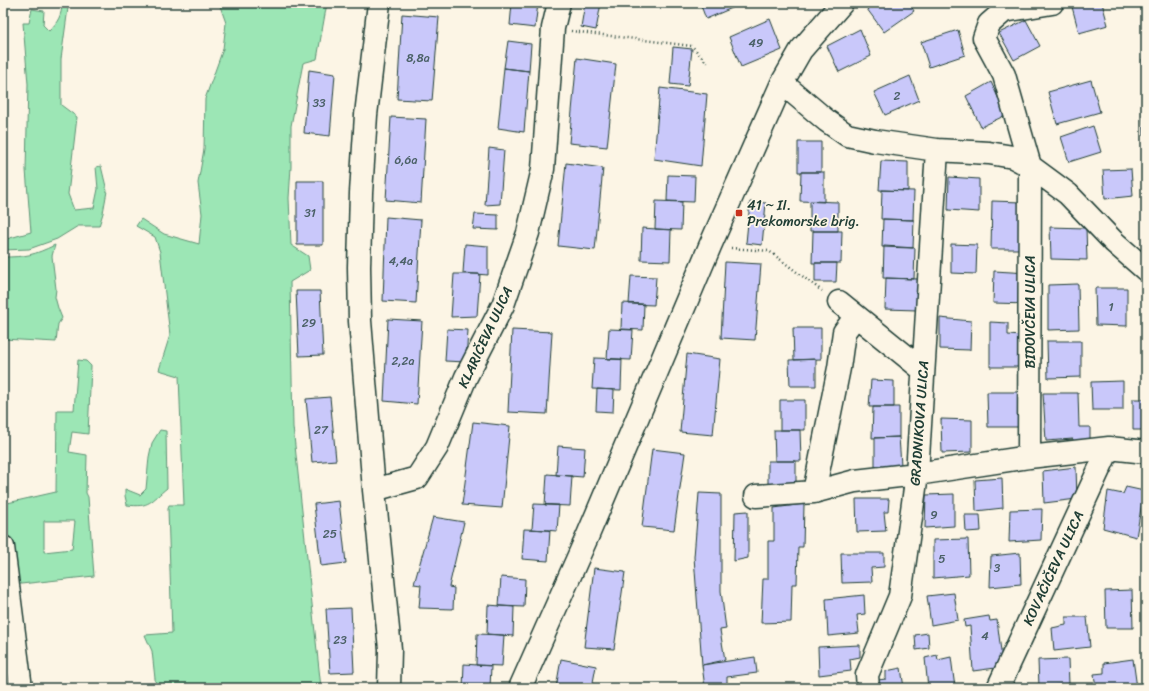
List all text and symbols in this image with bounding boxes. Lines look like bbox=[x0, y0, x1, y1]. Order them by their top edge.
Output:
house number: 49 bbox=[749, 32, 763, 54]
house number: 8,8a bbox=[406, 47, 430, 69]
house number: 2 bbox=[894, 85, 901, 107]
house number: 33 bbox=[312, 92, 326, 114]
house number: 6,6a bbox=[395, 149, 417, 171]
place label: 41 ~ II. Prekomorske brig. bbox=[747, 193, 860, 234]
house number: 31 bbox=[304, 202, 316, 224]
marker: 41 ~ II. Prekomorske brig. bbox=[734, 208, 744, 218]
house number: 4,4a bbox=[389, 250, 413, 272]
street label: BIDOVČEVA ULICA bbox=[1018, 255, 1043, 369]
street label: KLARIČEVA ULICA bbox=[451, 282, 520, 392]
house number: 1 bbox=[1108, 296, 1114, 318]
house number: 29 bbox=[302, 312, 316, 334]
house number: 2,2a bbox=[391, 350, 415, 372]
street label: GRADNIKOVA ULICA bbox=[903, 360, 936, 486]
house number: 27 bbox=[314, 419, 329, 441]
house number: 9 bbox=[930, 504, 938, 526]
street label: KOVAČIČEVA ULICA bbox=[1016, 507, 1091, 630]
house number: 25 bbox=[323, 523, 337, 545]
house number: 5 bbox=[938, 548, 946, 570]
house number: 3 bbox=[994, 557, 1001, 579]
house number: 4 bbox=[981, 625, 989, 647]
house number: 23 bbox=[333, 629, 347, 651]

